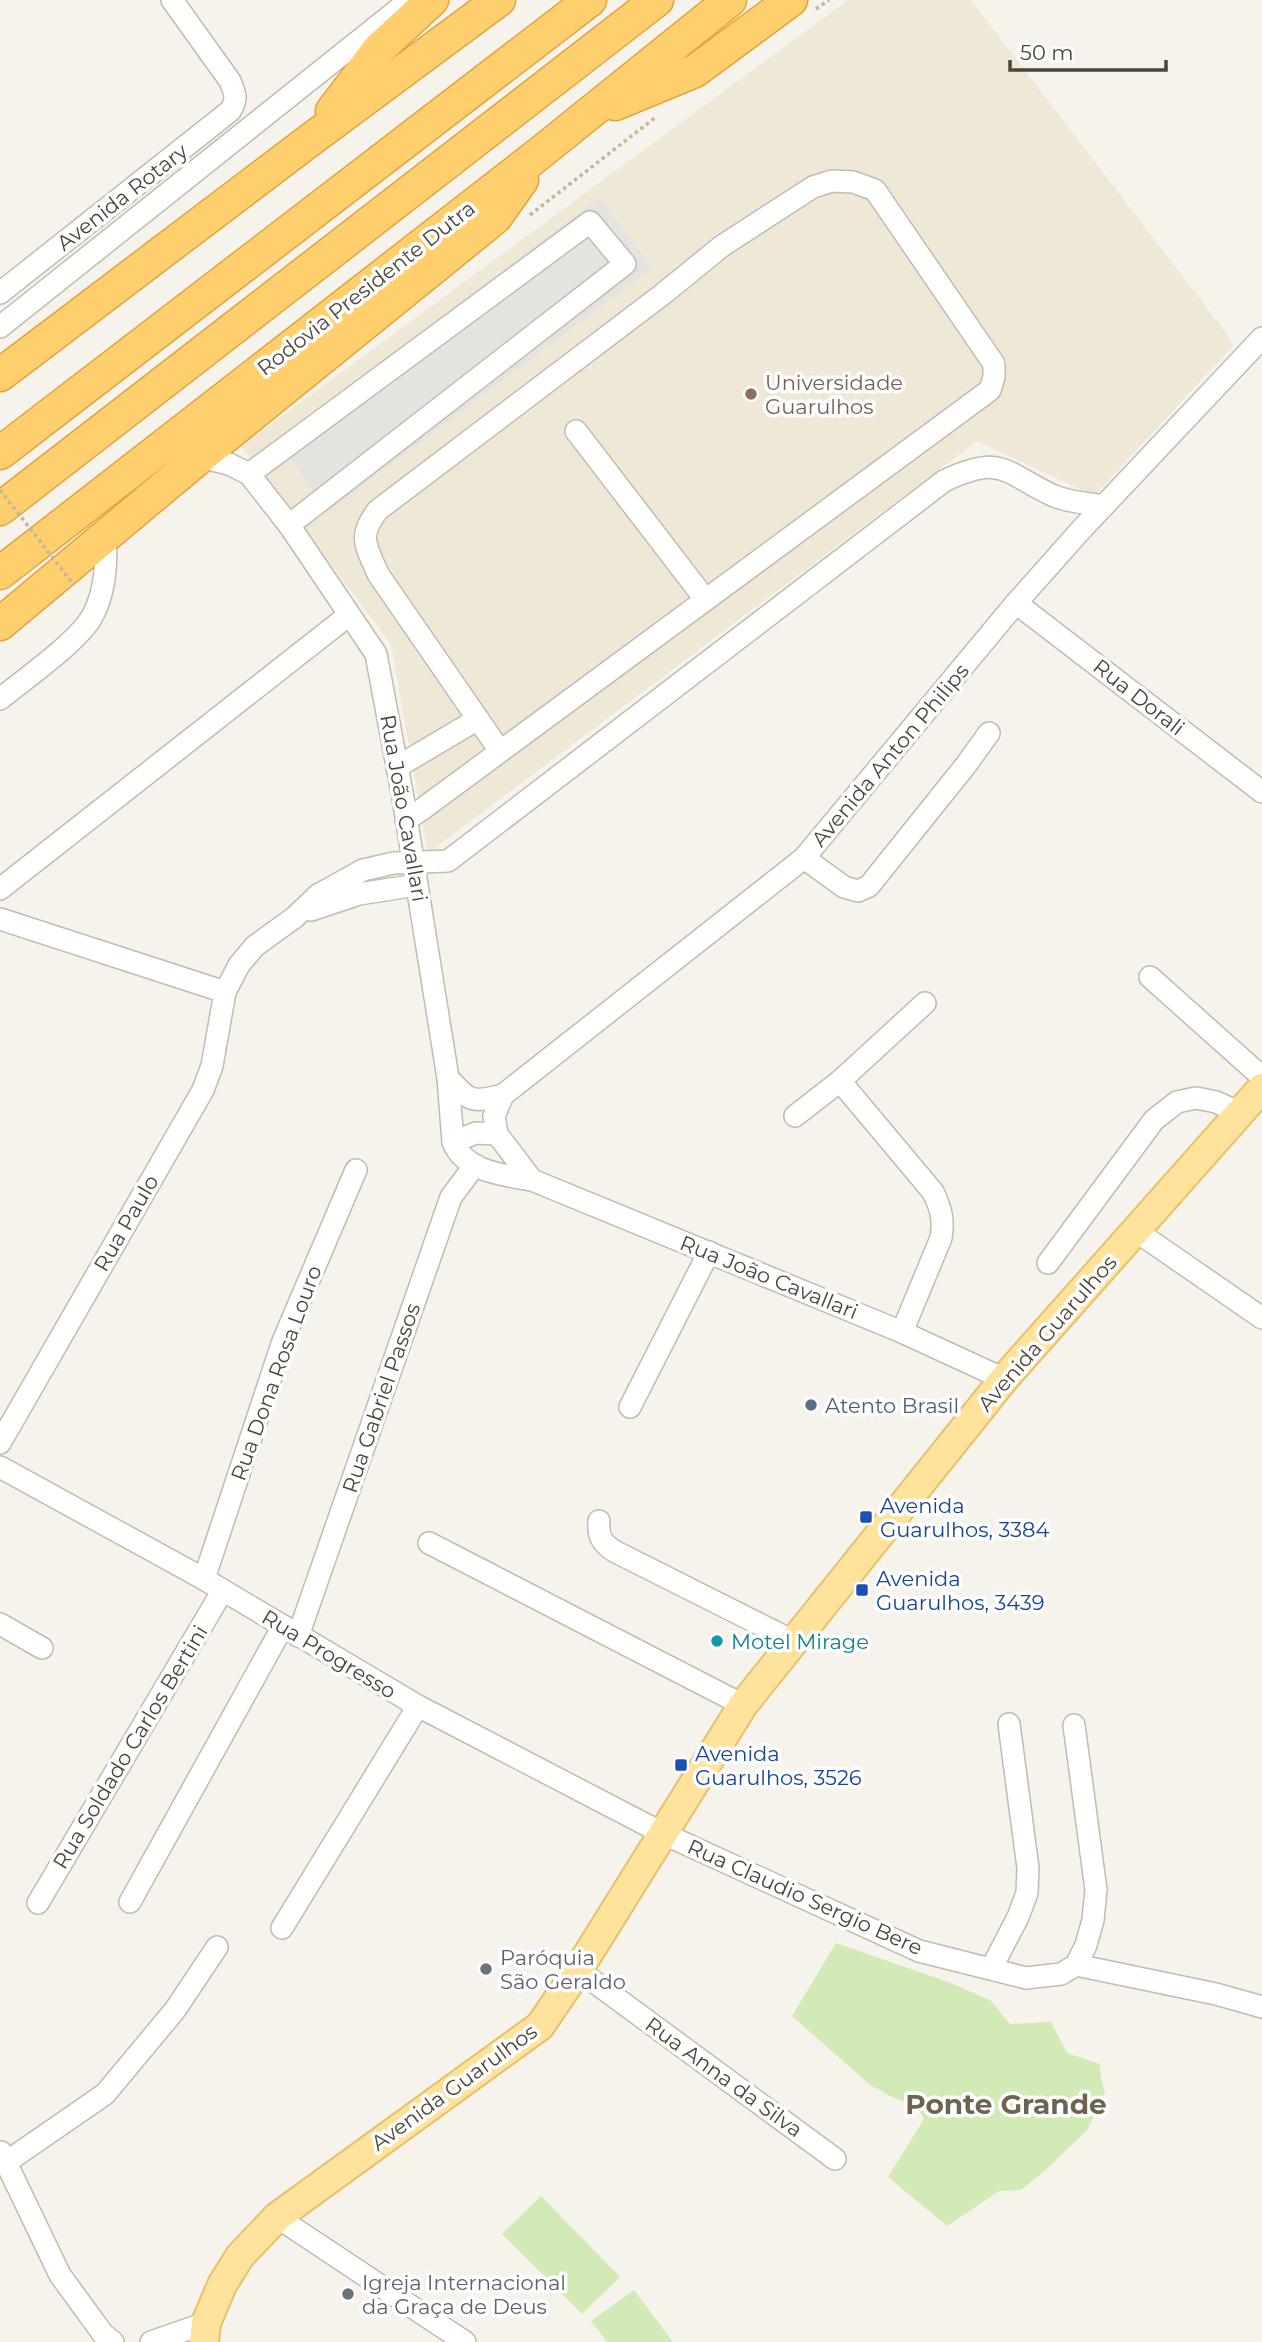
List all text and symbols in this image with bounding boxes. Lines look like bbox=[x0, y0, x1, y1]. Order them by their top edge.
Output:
scale bar bbox=[1010, 28, 1166, 72]
text: 50 m bbox=[1020, 40, 1074, 65]
street label: Avenida Rotary bbox=[52, 138, 193, 256]
street label: Rodovia Presidente Dutra bbox=[252, 195, 480, 381]
place label: Universidade Guarulhos bbox=[765, 370, 903, 419]
marker: Universidade Guarulhos bbox=[743, 386, 759, 402]
street label: Rua Dorali bbox=[1088, 654, 1190, 740]
street label: Avenida Anton Philips bbox=[806, 658, 974, 852]
street label: Rua João Cavallari bbox=[375, 712, 433, 904]
street label: Rua Paulo bbox=[88, 1170, 164, 1276]
street label: Rua João Cavallari bbox=[676, 1230, 862, 1324]
street label: Avenida Guarulhos bbox=[972, 1250, 1122, 1416]
street label: Rua Dona Rosa Louro bbox=[225, 1262, 327, 1484]
street label: Rua Gabriel Passos bbox=[337, 1300, 425, 1496]
place label: Atento Brasil bbox=[825, 1393, 959, 1418]
marker: Atento Brasil bbox=[803, 1397, 819, 1413]
place label: Avenida Guarulhos, 3384 bbox=[880, 1493, 1049, 1542]
marker: Avenida Guarulhos, 3384 bbox=[858, 1509, 874, 1525]
place label: Avenida Guarulhos, 3439 bbox=[876, 1566, 1045, 1615]
marker: Avenida Guarulhos, 3439 bbox=[854, 1582, 870, 1598]
street label: Rua Progresso bbox=[257, 1604, 401, 1704]
street label: Rua Soldado Carlos Bertini bbox=[47, 1621, 213, 1873]
place label: Motel Mirage bbox=[731, 1629, 869, 1654]
marker: Motel Mirage bbox=[709, 1633, 725, 1649]
place label: Avenida Guarulhos, 3526 bbox=[695, 1741, 862, 1790]
marker: Avenida Guarulhos, 3526 bbox=[673, 1757, 689, 1773]
street label: Rua Claudio Sergio Bere bbox=[684, 1834, 926, 1960]
place label: Paróquia São Geraldo bbox=[500, 1945, 626, 1994]
marker: Paróquia São Geraldo bbox=[478, 1961, 494, 1977]
street label: Rua Anna da Silva bbox=[641, 2012, 807, 2142]
street label: Avenida Guarulhos bbox=[366, 2018, 542, 2156]
district label: Ponte Grande bbox=[905, 2087, 1107, 2121]
place label: Igreja Internacional da Graça de Deus bbox=[362, 2270, 566, 2319]
marker: Igreja Internacional da Graça de Deus bbox=[340, 2286, 356, 2302]

